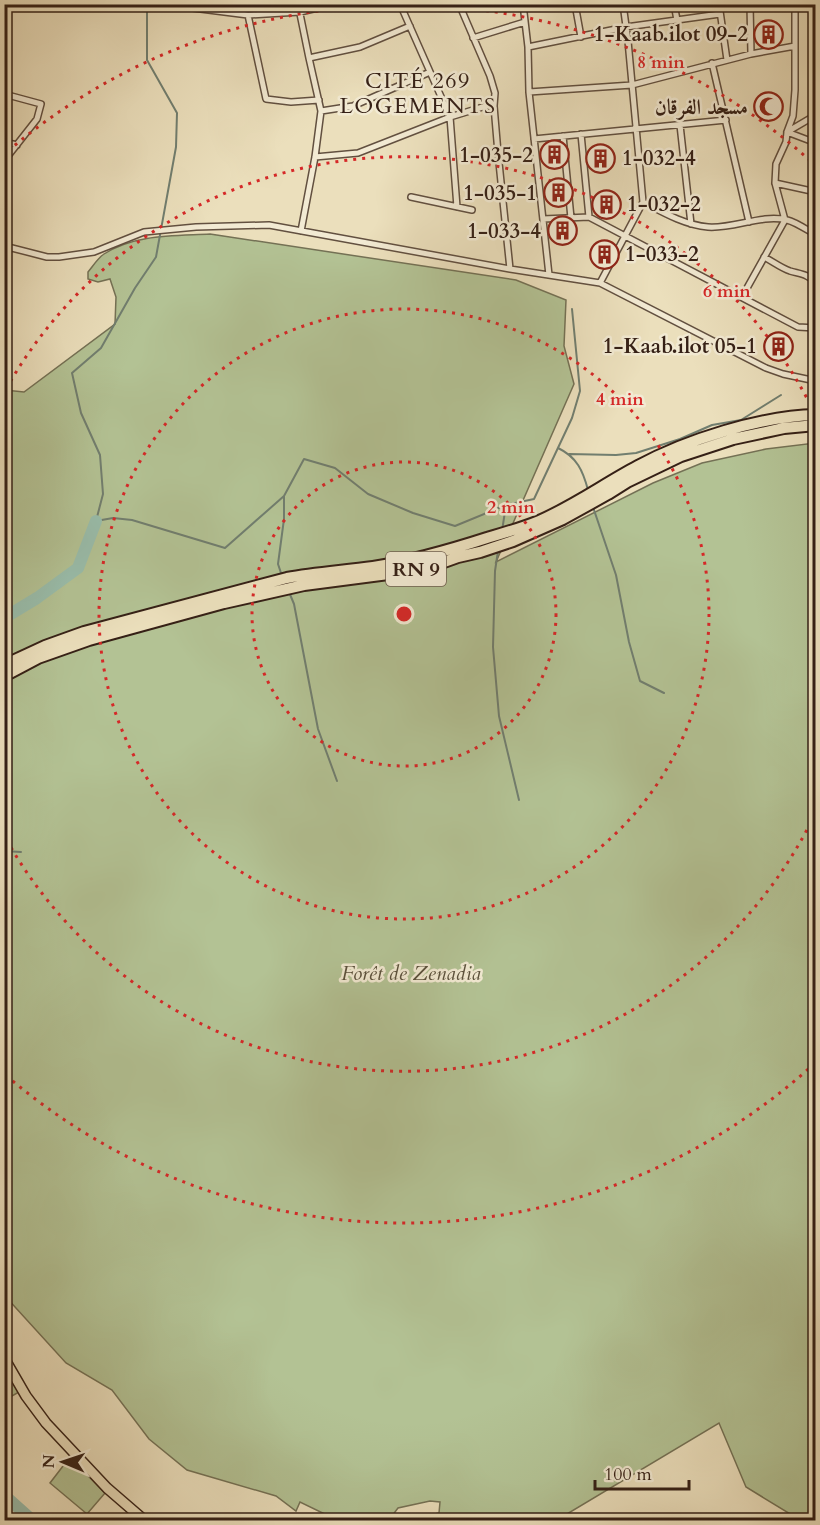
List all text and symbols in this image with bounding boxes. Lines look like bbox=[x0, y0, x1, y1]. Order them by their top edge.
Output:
building icon: 1-Kaab.ilot 09-2 bbox=[753, 18, 785, 50]
place label: 1-Kaab.ilot 09-2 bbox=[594, 20, 748, 49]
text: 8 min bbox=[637, 50, 685, 75]
district label: CITÉ 269 LOGEMENTS bbox=[339, 66, 497, 121]
mosque icon: مسجد الفرقان bbox=[753, 91, 785, 123]
place label: مسجد الفرقان bbox=[655, 93, 748, 122]
building icon: 1-035-2 bbox=[538, 139, 570, 171]
place label: 1-035-2 bbox=[459, 141, 533, 170]
building icon: 1-032-4 bbox=[585, 142, 617, 174]
place label: 1-032-4 bbox=[622, 144, 696, 173]
building icon: 1-035-1 bbox=[542, 177, 574, 209]
place label: 1-035-1 bbox=[463, 179, 537, 208]
building icon: 1-032-2 bbox=[590, 188, 622, 220]
place label: 1-032-2 bbox=[627, 190, 701, 219]
building icon: 1-033-4 bbox=[546, 215, 578, 247]
place label: 1-033-4 bbox=[467, 217, 541, 246]
building icon: 1-033-2 bbox=[588, 238, 620, 270]
place label: 1-033-2 bbox=[625, 240, 699, 269]
text: 6 min bbox=[703, 279, 751, 304]
building icon: 1-Kaab.ilot 05-1 bbox=[762, 330, 794, 362]
place label: 1-Kaab.ilot 05-1 bbox=[603, 332, 757, 361]
text: 4 min bbox=[596, 387, 644, 412]
text: 2 min bbox=[487, 495, 535, 520]
road number: RN 9 bbox=[386, 552, 446, 586]
centre of rings bbox=[394, 604, 414, 624]
park label: Forêt de Zenadia bbox=[341, 959, 481, 988]
north arrow bbox=[33, 1432, 93, 1492]
scale bar bbox=[595, 1453, 690, 1491]
text: N bbox=[38, 1454, 60, 1469]
text: 100 m bbox=[604, 1462, 652, 1487]

